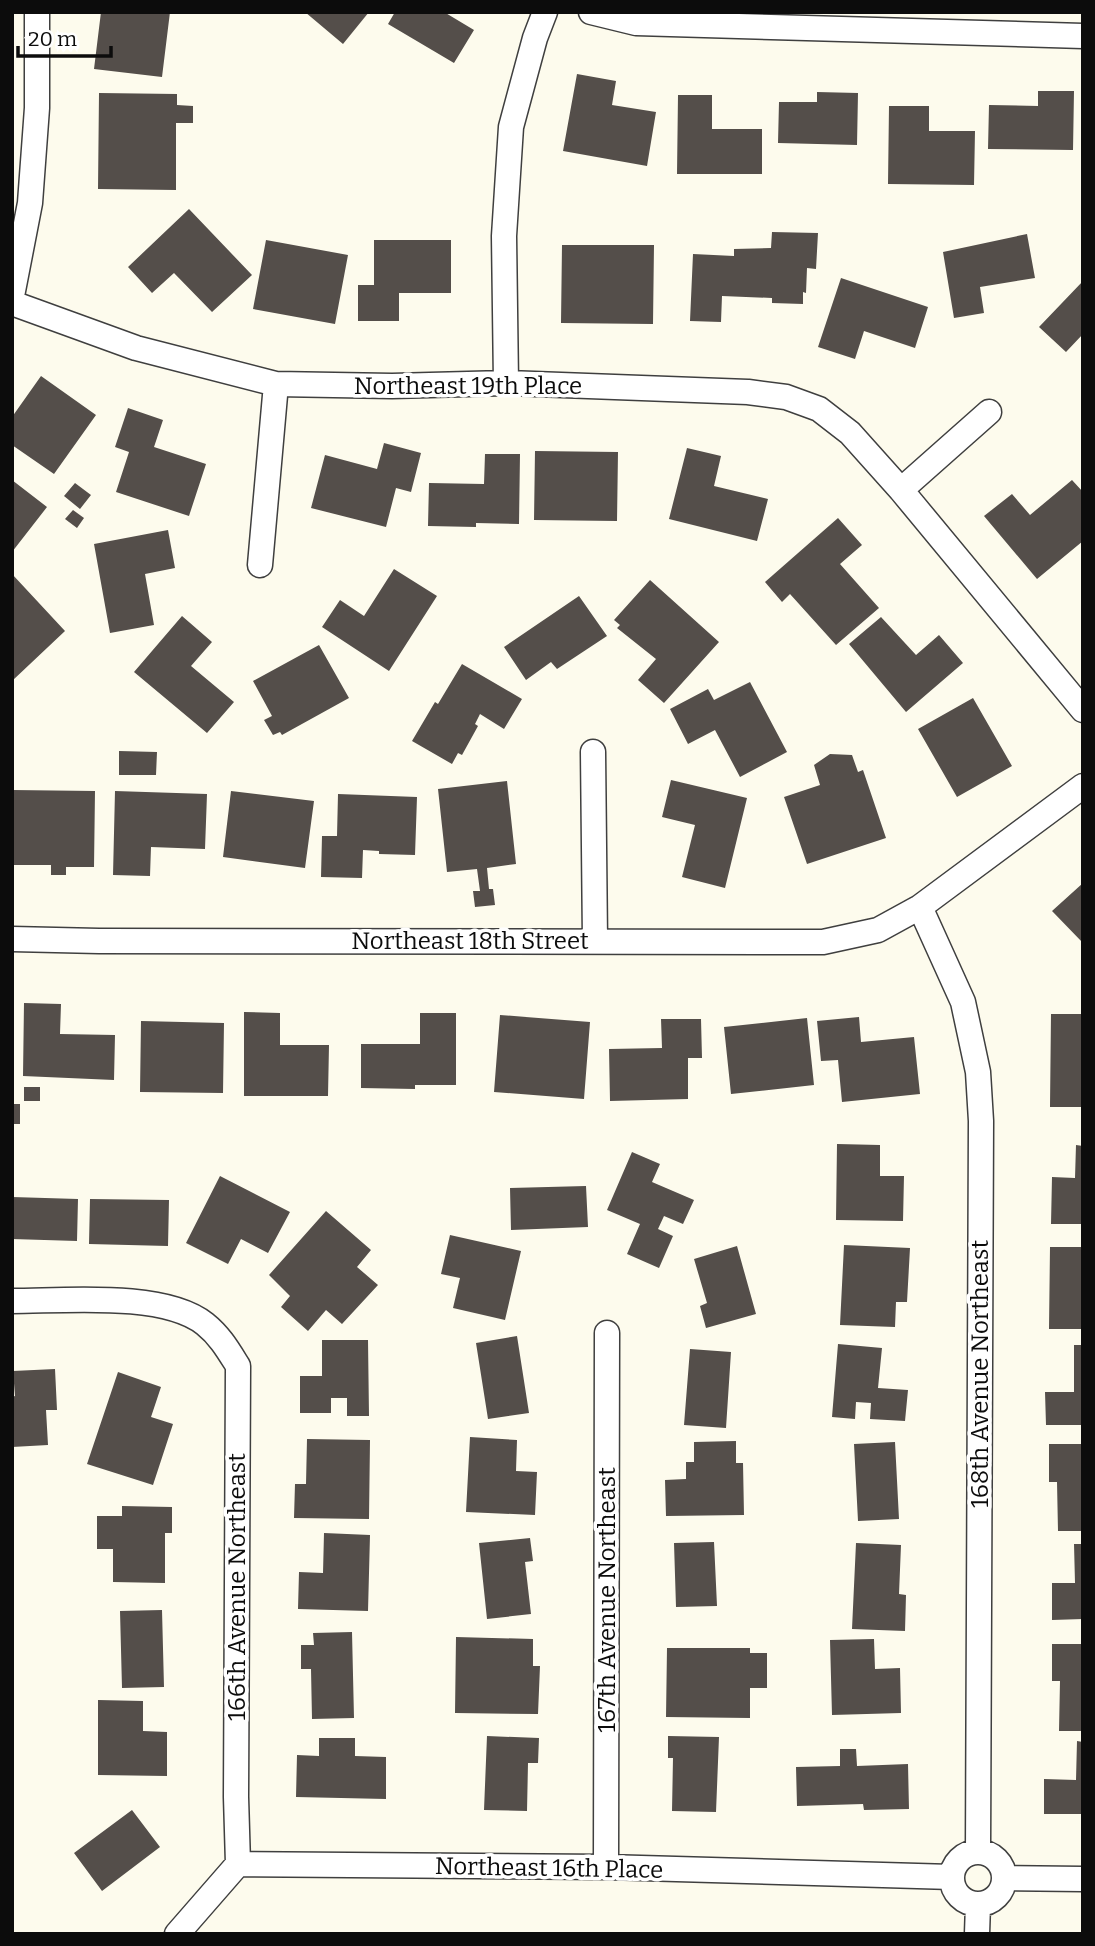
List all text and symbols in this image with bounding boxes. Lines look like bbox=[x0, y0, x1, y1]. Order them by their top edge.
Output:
scale bar bbox=[18, 14, 110, 58]
text: 20 m bbox=[28, 26, 77, 52]
street label: Northeast 19th Place bbox=[354, 372, 582, 400]
street label: Northeast 18th Street bbox=[351, 927, 589, 955]
street label: 168th Avenue Northeast bbox=[966, 1240, 994, 1508]
street label: 166th Avenue Northeast bbox=[223, 1453, 251, 1721]
street label: 167th Avenue Northeast bbox=[593, 1467, 621, 1733]
street label: Northeast 16th Place bbox=[435, 1852, 663, 1884]

